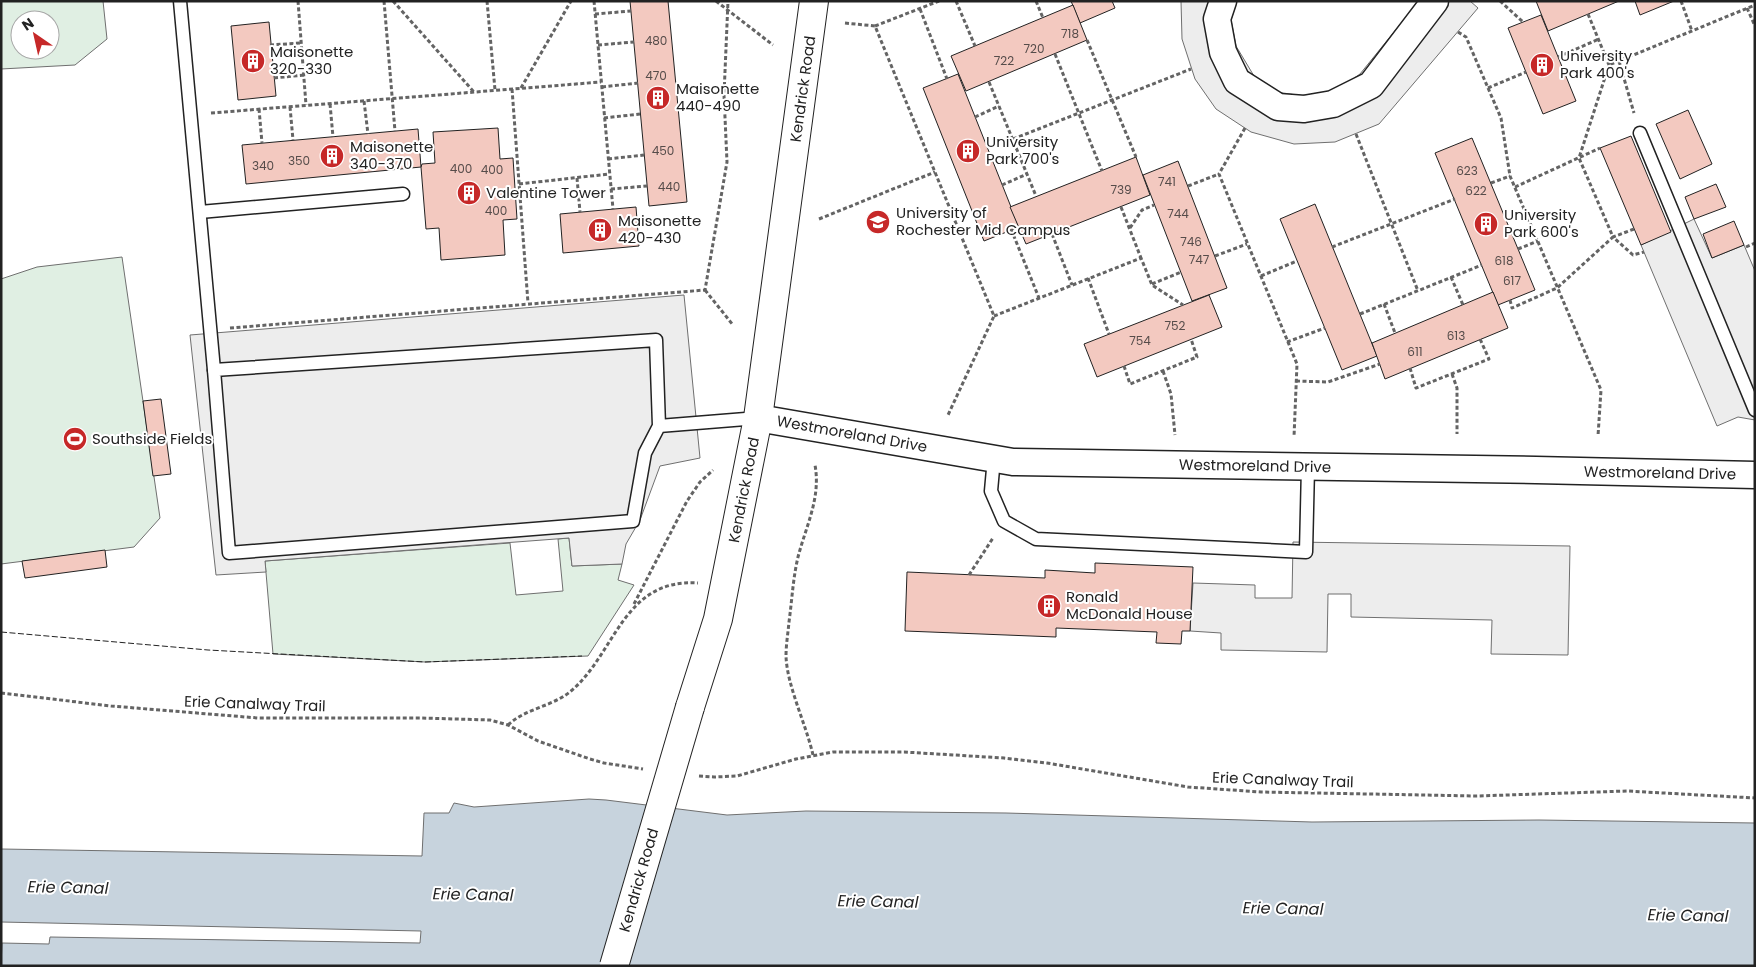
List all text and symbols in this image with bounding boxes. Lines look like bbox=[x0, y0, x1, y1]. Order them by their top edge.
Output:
north arrow bbox=[10, 10, 60, 60]
text: N bbox=[18, 13, 38, 35]
house number: 718 bbox=[1061, 25, 1079, 42]
house number: 480 bbox=[645, 32, 667, 49]
street label: Kendrick Road bbox=[785, 34, 820, 143]
house number: 720 bbox=[1024, 40, 1045, 57]
place label: Maisonette 320-330 bbox=[270, 41, 353, 79]
place label: University Park 400's bbox=[1560, 45, 1635, 83]
building icon: Maisonette 320-330 bbox=[240, 48, 266, 74]
house number: 722 bbox=[994, 52, 1014, 69]
building icon: University Park 400's bbox=[1529, 52, 1555, 78]
house number: 470 bbox=[645, 67, 667, 84]
place label: Maisonette 440-490 bbox=[676, 78, 759, 116]
building icon: Maisonette 440-490 bbox=[645, 85, 671, 111]
place label: University Park 700's bbox=[986, 131, 1060, 169]
place label: Maisonette 340-370 bbox=[350, 136, 433, 174]
building icon: University Park 700's bbox=[955, 138, 981, 164]
house number: 450 bbox=[652, 142, 674, 159]
building icon: Maisonette 340-370 bbox=[319, 143, 345, 169]
house number: 350 bbox=[288, 152, 310, 169]
house number: 340 bbox=[252, 157, 274, 174]
house number: 400 bbox=[450, 160, 472, 177]
house number: 400 bbox=[481, 161, 503, 178]
house number: 623 bbox=[1456, 162, 1478, 179]
house number: 741 bbox=[1158, 173, 1176, 190]
house number: 440 bbox=[658, 178, 680, 195]
building icon: Valentine Tower bbox=[456, 180, 482, 206]
house number: 739 bbox=[1110, 181, 1132, 198]
place label: Valentine Tower bbox=[486, 182, 606, 203]
house number: 622 bbox=[1465, 182, 1487, 199]
house number: 400 bbox=[485, 202, 507, 219]
place label: University of Rochester Mid Campus bbox=[896, 202, 1071, 240]
place label: University Park 600's bbox=[1504, 204, 1579, 242]
house number: 744 bbox=[1167, 205, 1189, 222]
school or university icon: University of Rochester Mid Campus bbox=[865, 209, 891, 235]
place label: Maisonette 420-430 bbox=[618, 210, 701, 248]
building icon: University Park 600's bbox=[1473, 211, 1499, 237]
building icon: Maisonette 420-430 bbox=[587, 217, 613, 243]
house number: 746 bbox=[1180, 233, 1202, 250]
house number: 747 bbox=[1189, 251, 1210, 268]
house number: 618 bbox=[1494, 252, 1514, 269]
house number: 617 bbox=[1503, 272, 1521, 289]
house number: 752 bbox=[1165, 317, 1186, 334]
house number: 613 bbox=[1447, 327, 1465, 344]
house number: 754 bbox=[1129, 332, 1151, 349]
house number: 611 bbox=[1407, 343, 1423, 360]
street label: Westmoreland Drive bbox=[775, 410, 929, 457]
sports icon: Southside Fields bbox=[62, 426, 88, 452]
place label: Southside Fields bbox=[92, 428, 212, 449]
street label: Kendrick Road bbox=[723, 435, 764, 545]
street label: Westmoreland Drive bbox=[1179, 454, 1331, 477]
street label: Westmoreland Drive bbox=[1584, 461, 1736, 484]
place label: Ronald McDonald House bbox=[1066, 586, 1193, 624]
building icon: Ronald McDonald House bbox=[1036, 593, 1062, 619]
street label: Erie Canalway Trail bbox=[184, 691, 326, 716]
street label: Erie Canalway Trail bbox=[1212, 767, 1354, 792]
street label: Kendrick Road bbox=[614, 825, 663, 934]
water label: Erie Canal bbox=[27, 875, 109, 900]
water label: Erie Canal bbox=[432, 882, 514, 907]
water label: Erie Canal bbox=[837, 889, 919, 914]
water label: Erie Canal bbox=[1242, 896, 1324, 921]
water label: Erie Canal bbox=[1647, 903, 1729, 928]

